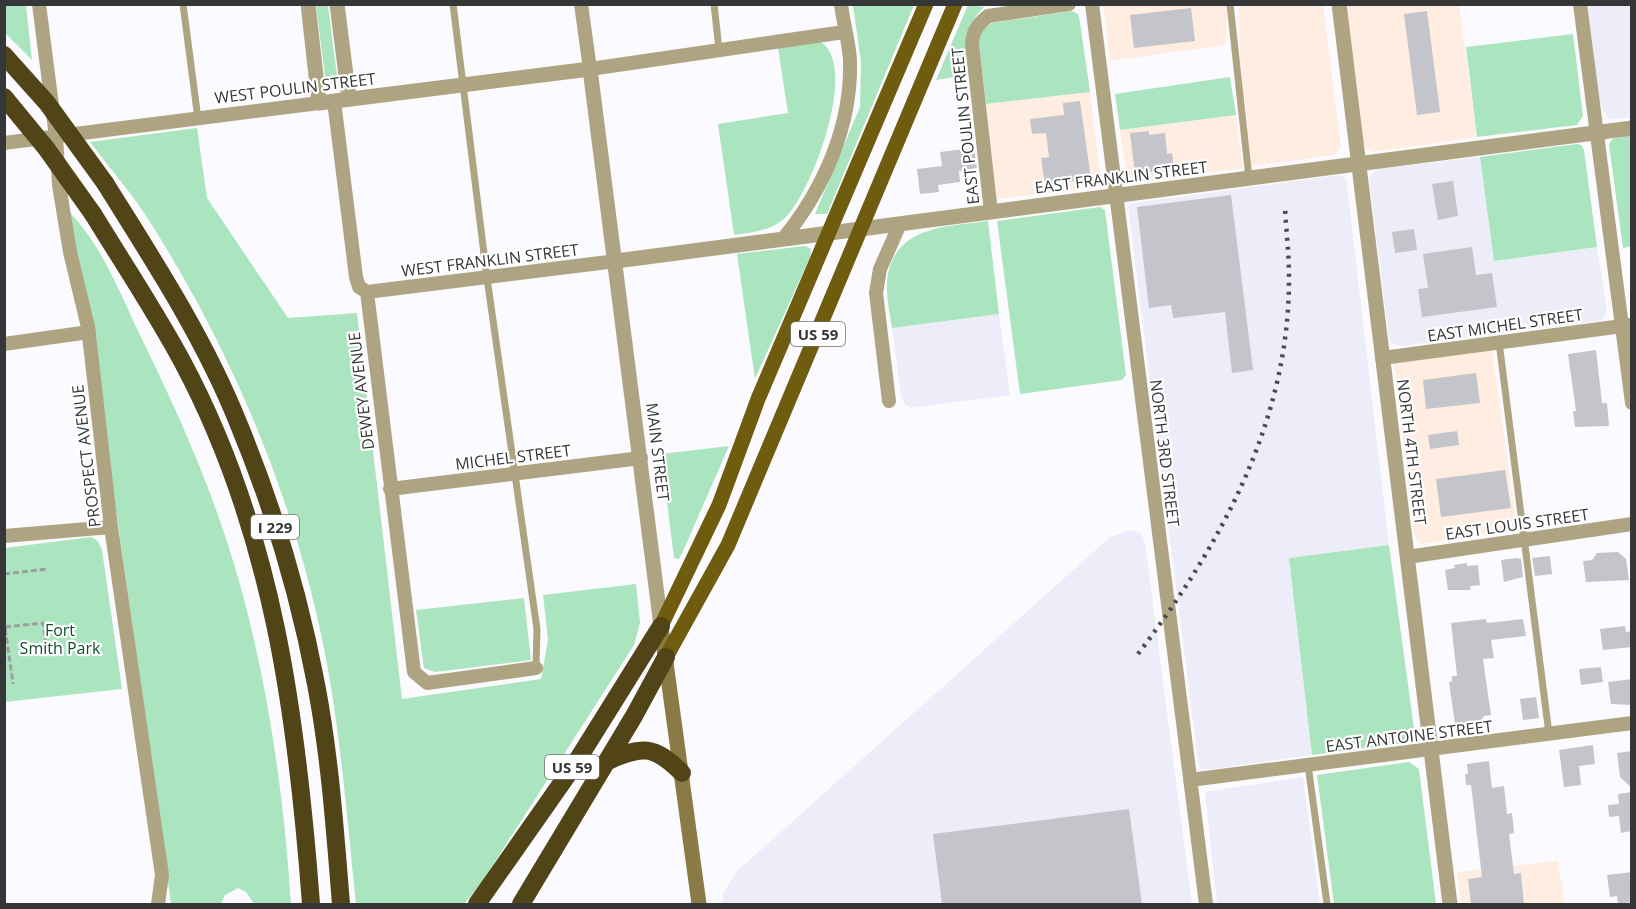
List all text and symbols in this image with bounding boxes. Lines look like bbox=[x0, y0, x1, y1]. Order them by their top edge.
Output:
street label: EAST POULIN STREET bbox=[946, 46, 984, 205]
street label: WEST POULIN STREET bbox=[213, 67, 377, 109]
street label: EAST FRANKLIN STREET bbox=[1033, 155, 1209, 199]
street label: WEST FRANKLIN STREET bbox=[400, 238, 580, 282]
street label: EAST MICHEL STREET bbox=[1426, 303, 1584, 347]
road number: US 59 bbox=[791, 322, 845, 346]
street label: DEWEY AVENUE bbox=[343, 331, 379, 451]
street label: NORTH 3RD STREET bbox=[1145, 378, 1185, 528]
street label: NORTH 4TH STREET bbox=[1392, 378, 1432, 527]
street label: PROSPECT AVENUE bbox=[66, 383, 106, 529]
street label: MAIN STREET bbox=[641, 401, 675, 503]
street label: MICHEL STREET bbox=[454, 439, 572, 475]
street label: EAST LOUIS STREET bbox=[1444, 503, 1590, 545]
road number: I 229 bbox=[251, 515, 299, 539]
park label: Fort Smith Park bbox=[20, 619, 101, 659]
street label: EAST ANTOINE STREET bbox=[1324, 715, 1494, 757]
road number: US 59 bbox=[545, 755, 599, 779]

